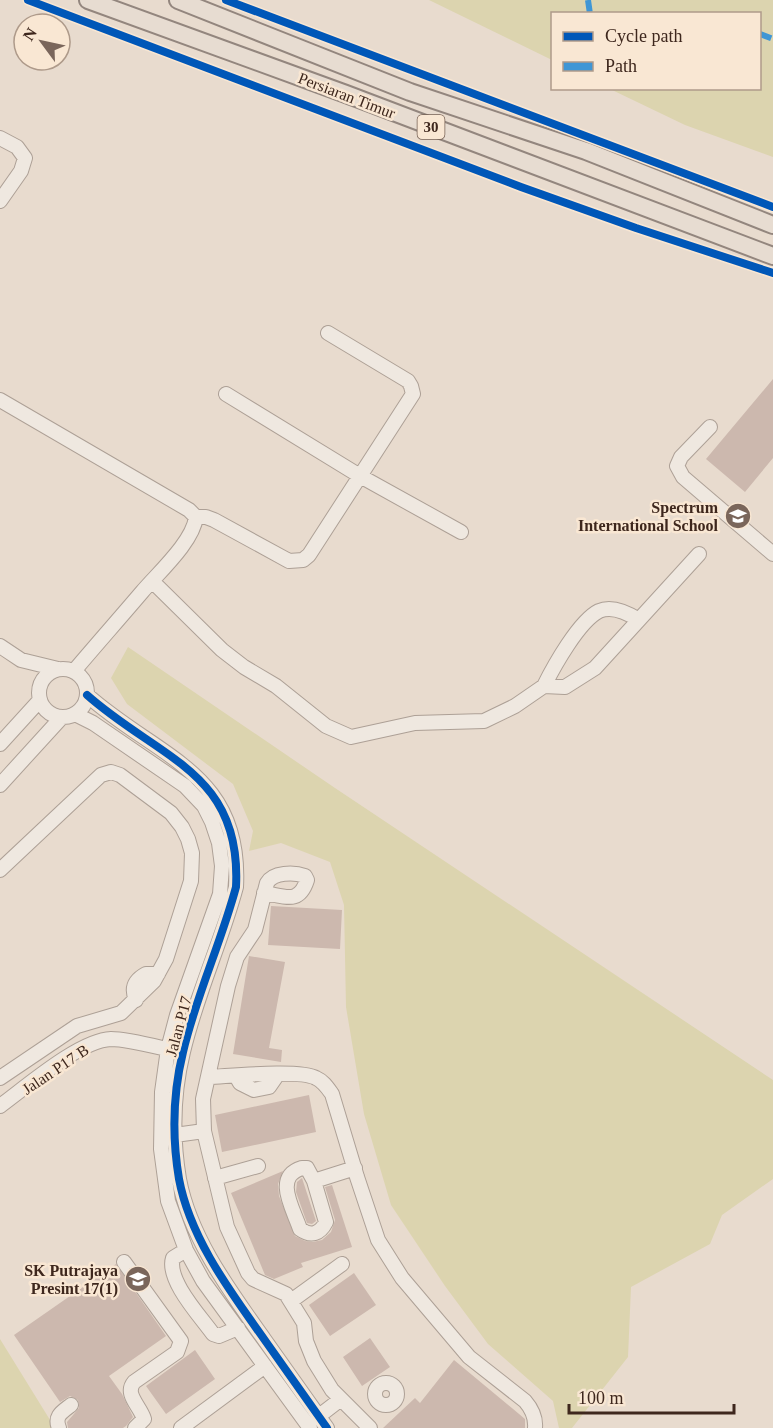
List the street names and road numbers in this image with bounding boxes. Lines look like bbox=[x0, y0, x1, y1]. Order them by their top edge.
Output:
street label: Persiaran Timur bbox=[296, 69, 398, 122]
road number: 30 bbox=[418, 115, 444, 139]
street label: Jalan P17 bbox=[162, 994, 195, 1058]
street label: Jalan P17 B bbox=[19, 1041, 92, 1098]

